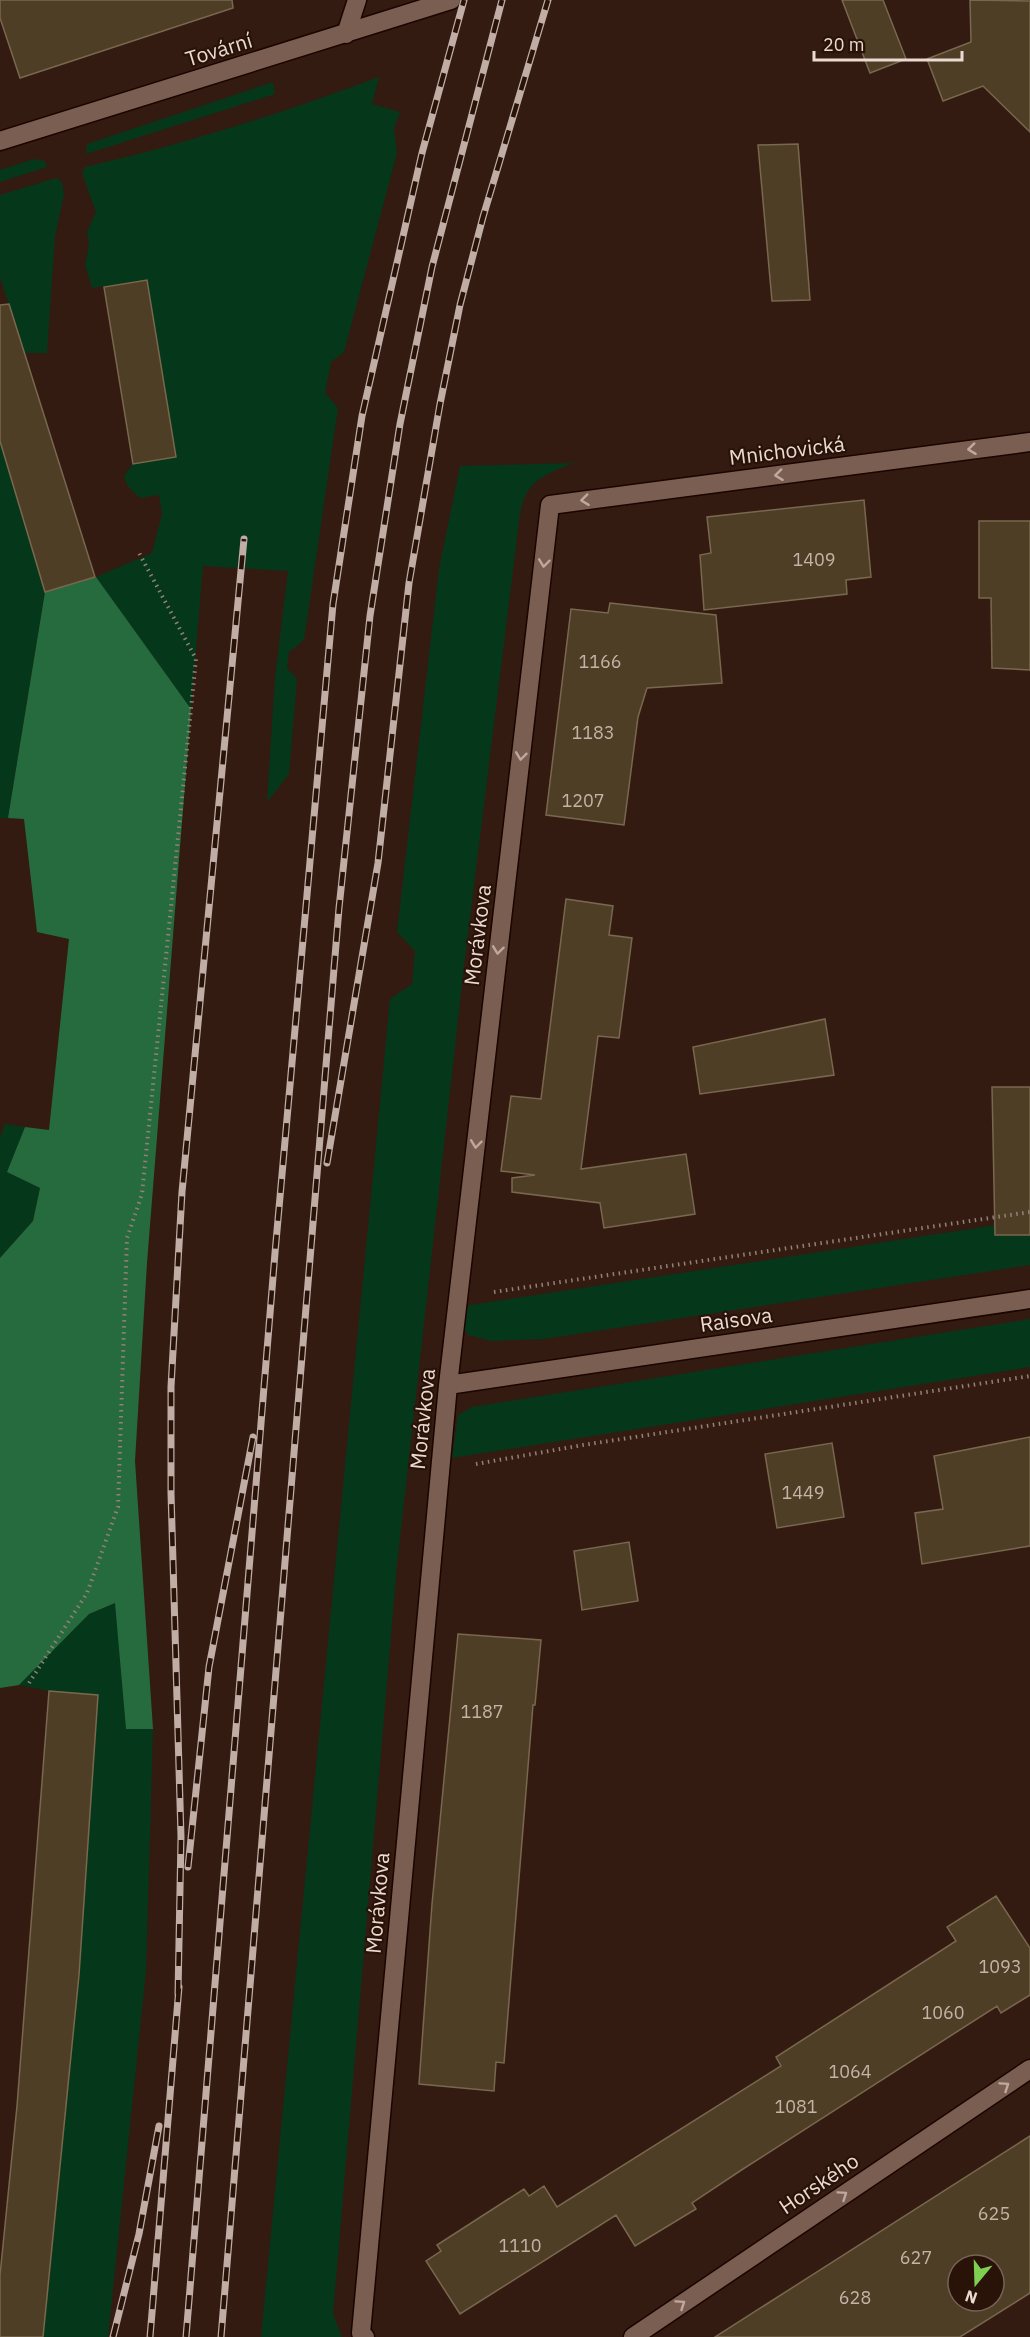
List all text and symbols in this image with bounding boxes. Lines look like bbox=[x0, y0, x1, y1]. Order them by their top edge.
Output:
scale bar bbox=[814, 24, 962, 62]
street label: Tovární bbox=[182, 26, 256, 72]
text: 20 m bbox=[823, 33, 865, 56]
street label: Mnichovická bbox=[727, 429, 846, 471]
one-way arrow bbox=[967, 443, 977, 455]
one-way arrow bbox=[774, 468, 783, 480]
one-way arrow bbox=[581, 493, 590, 506]
house number: 1409 bbox=[792, 548, 836, 571]
one-way arrow bbox=[538, 558, 550, 567]
house number: 1166 bbox=[578, 650, 622, 673]
house number: 1183 bbox=[571, 721, 615, 744]
one-way arrow bbox=[515, 752, 528, 761]
house number: 1207 bbox=[561, 789, 605, 812]
street label: Morávkova bbox=[457, 883, 497, 987]
one-way arrow bbox=[493, 946, 505, 955]
one-way arrow bbox=[470, 1139, 483, 1148]
street label: Raisova bbox=[698, 1300, 774, 1338]
street label: Morávkova bbox=[403, 1367, 441, 1471]
house number: 1449 bbox=[781, 1481, 825, 1504]
house number: 1187 bbox=[460, 1700, 504, 1723]
street label: Morávkova bbox=[359, 1851, 395, 1955]
house number: 1093 bbox=[978, 1955, 1022, 1978]
house number: 1060 bbox=[921, 2001, 965, 2024]
house number: 1064 bbox=[828, 2060, 872, 2083]
one-way arrow bbox=[998, 2082, 1009, 2093]
house number: 1081 bbox=[774, 2095, 818, 2118]
street label: Horského bbox=[773, 2146, 864, 2220]
one-way arrow bbox=[836, 2191, 847, 2202]
house number: 625 bbox=[978, 2202, 1010, 2225]
house number: 1110 bbox=[498, 2234, 542, 2257]
house number: 627 bbox=[900, 2246, 932, 2269]
north arrow bbox=[946, 2253, 1006, 2313]
house number: 628 bbox=[839, 2286, 871, 2309]
text: N bbox=[962, 2286, 980, 2309]
one-way arrow bbox=[675, 2300, 686, 2311]

